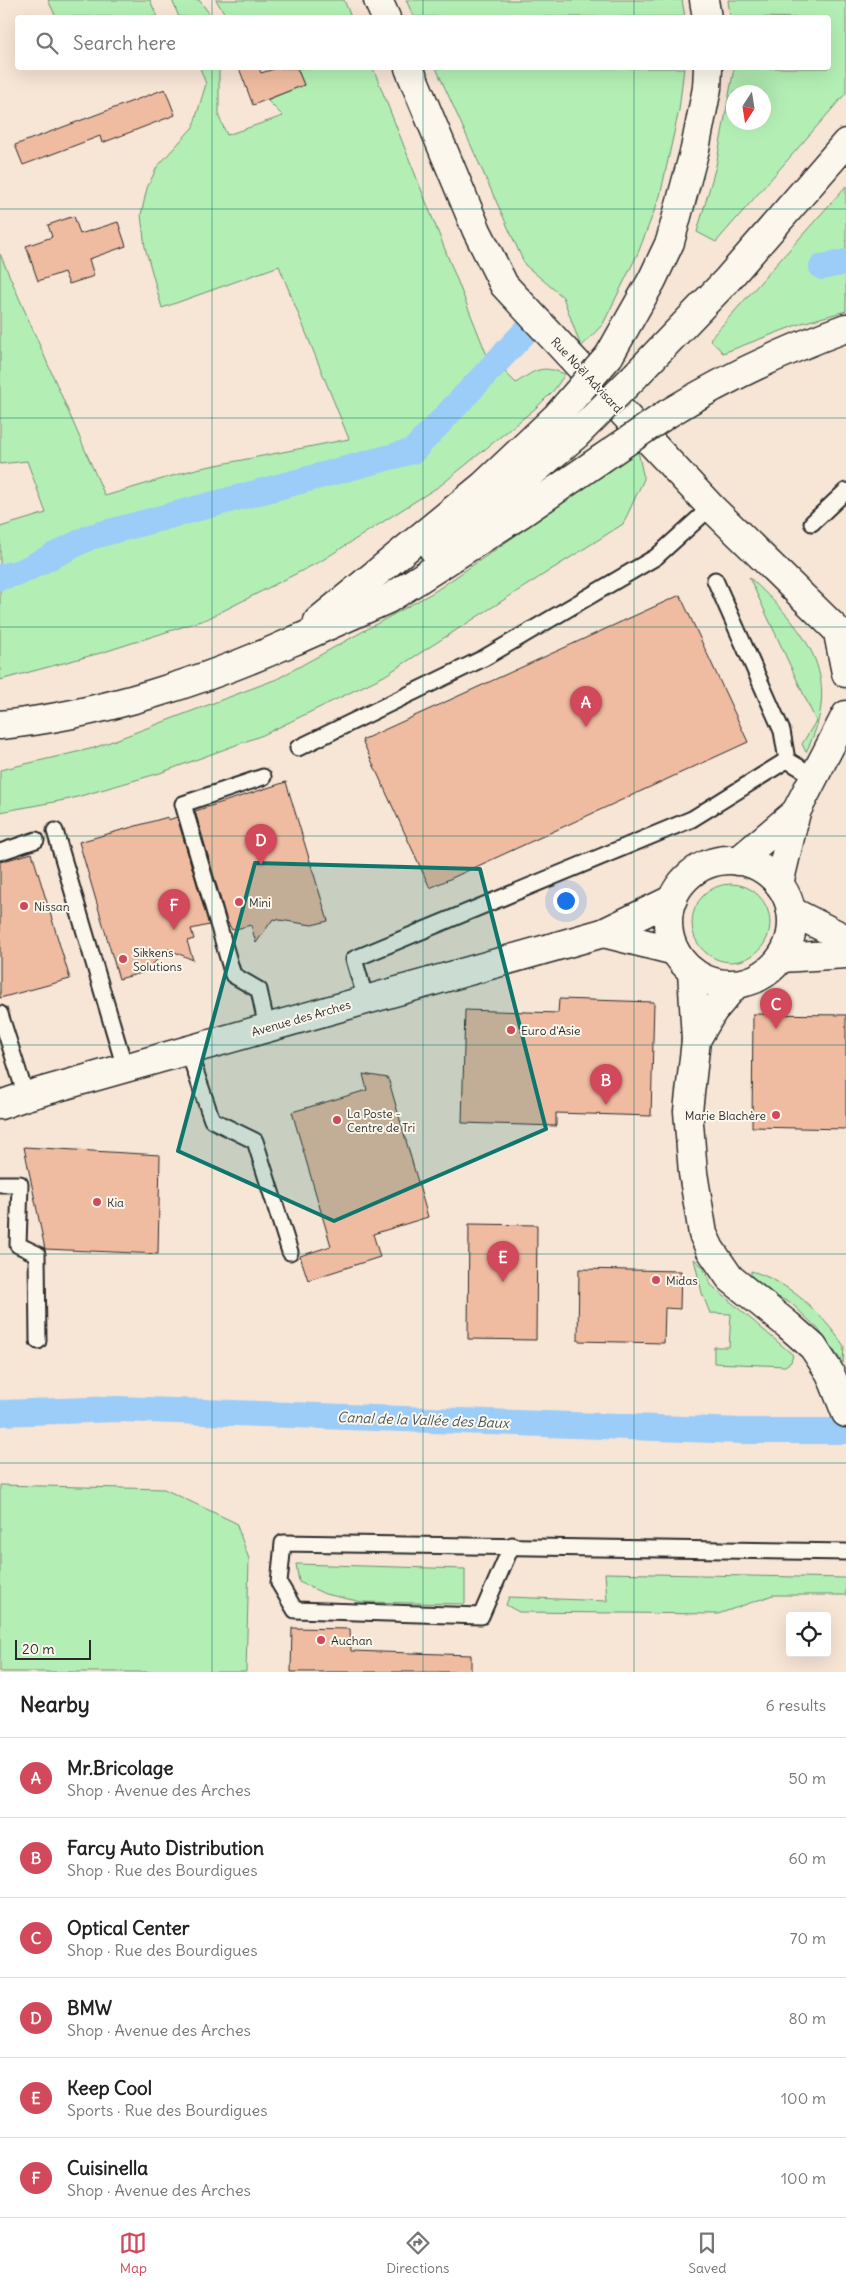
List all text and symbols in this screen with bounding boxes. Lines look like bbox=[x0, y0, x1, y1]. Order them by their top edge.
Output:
search box bbox=[15, 15, 831, 70]
icon: search bbox=[33, 29, 61, 57]
text: Search here bbox=[73, 31, 176, 55]
north arrow bbox=[726, 85, 771, 130]
street label: Rue Noël Advisard bbox=[548, 334, 626, 416]
pin: A bbox=[570, 686, 602, 727]
pin: D bbox=[245, 824, 277, 865]
your location bbox=[553, 888, 579, 914]
pin: F bbox=[158, 889, 190, 930]
place label: Mini bbox=[249, 895, 271, 910]
marker: Mini bbox=[233, 896, 245, 908]
place label: Nissan bbox=[34, 899, 70, 914]
marker: Nissan bbox=[18, 900, 30, 912]
place label: Sikkens Solutions bbox=[133, 945, 182, 974]
marker: Sikkens Solutions bbox=[117, 953, 129, 965]
pin: C bbox=[760, 988, 792, 1029]
street label: Avenue des Arches bbox=[250, 997, 352, 1039]
place label: Euro d'Asie bbox=[521, 1023, 580, 1038]
marker: Euro d'Asie bbox=[505, 1024, 517, 1036]
pin: B bbox=[590, 1064, 622, 1105]
place label: La Poste - Centre de Tri bbox=[347, 1106, 415, 1135]
place label: Marie Blachère bbox=[685, 1108, 766, 1123]
marker: Marie Blachère bbox=[770, 1109, 782, 1121]
marker: La Poste - Centre de Tri bbox=[331, 1114, 343, 1126]
place label: Kia bbox=[107, 1195, 124, 1210]
marker: Kia bbox=[91, 1196, 103, 1208]
pin: E bbox=[487, 1241, 519, 1282]
place label: Midas bbox=[666, 1273, 698, 1288]
marker: Midas bbox=[650, 1274, 662, 1286]
water label: Canal de la Vallée des Baux bbox=[337, 1408, 510, 1432]
map controls bbox=[786, 1612, 831, 1657]
button: locate bbox=[786, 1612, 831, 1657]
place label: Auchan bbox=[331, 1633, 373, 1648]
marker: Auchan bbox=[315, 1634, 327, 1646]
scale bar bbox=[15, 1637, 91, 1660]
text: 20 m bbox=[22, 1640, 55, 1658]
text: Nearby bbox=[20, 1691, 90, 1718]
text: 6 results bbox=[765, 1695, 826, 1715]
text: Mr.Bricolage bbox=[67, 1756, 174, 1780]
text: A bbox=[31, 1768, 41, 1788]
text: 50 m bbox=[788, 1768, 826, 1788]
text: Shop · Avenue des Arches bbox=[67, 1780, 251, 1800]
text: Farcy Auto Distribution bbox=[67, 1836, 264, 1860]
text: B bbox=[31, 1848, 41, 1868]
text: 60 m bbox=[788, 1848, 826, 1868]
text: Shop · Rue des Bourdigues bbox=[67, 1860, 257, 1880]
text: Optical Center bbox=[67, 1916, 189, 1940]
text: C bbox=[31, 1928, 41, 1948]
text: 70 m bbox=[790, 1928, 826, 1948]
text: Shop · Rue des Bourdigues bbox=[67, 1940, 257, 1960]
text: BMW bbox=[67, 1996, 112, 2020]
text: D bbox=[30, 2008, 42, 2028]
text: 80 m bbox=[788, 2008, 826, 2028]
text: Shop · Avenue des Arches bbox=[67, 2020, 251, 2040]
text: Keep Cool bbox=[67, 2076, 152, 2100]
text: E bbox=[31, 2088, 41, 2108]
text: 100 m bbox=[781, 2088, 826, 2108]
text: Sports · Rue des Bourdigues bbox=[67, 2100, 267, 2120]
text: Cuisinella bbox=[67, 2156, 148, 2180]
text: F bbox=[31, 2168, 41, 2188]
text: 100 m bbox=[781, 2168, 826, 2188]
text: Shop · Avenue des Arches bbox=[67, 2180, 251, 2200]
tab: Map bbox=[119, 2229, 147, 2277]
tab: Directions bbox=[386, 2229, 449, 2277]
tab: Saved bbox=[688, 2229, 727, 2277]

